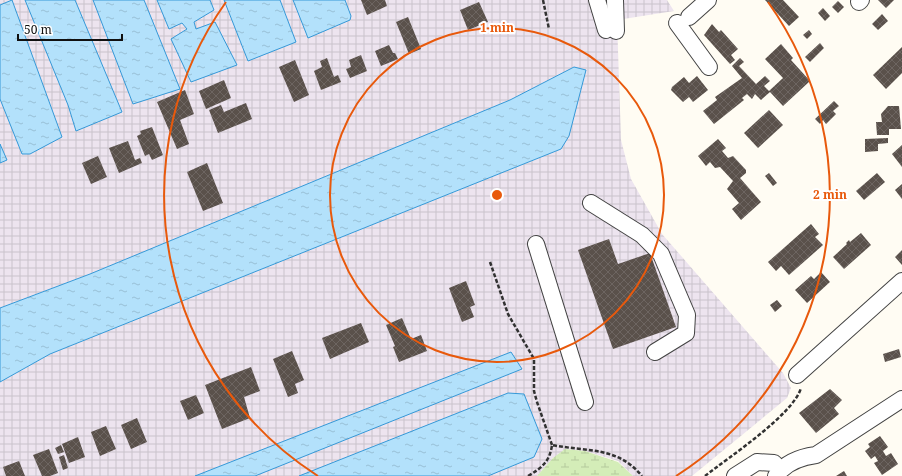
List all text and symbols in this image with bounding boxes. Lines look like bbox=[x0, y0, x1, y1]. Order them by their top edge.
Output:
scale bar bbox=[18, 16, 122, 42]
text: 1 min bbox=[480, 19, 514, 36]
text: 50 m bbox=[24, 21, 52, 38]
text: 2 min bbox=[813, 186, 847, 203]
centre of rings bbox=[490, 188, 504, 202]

